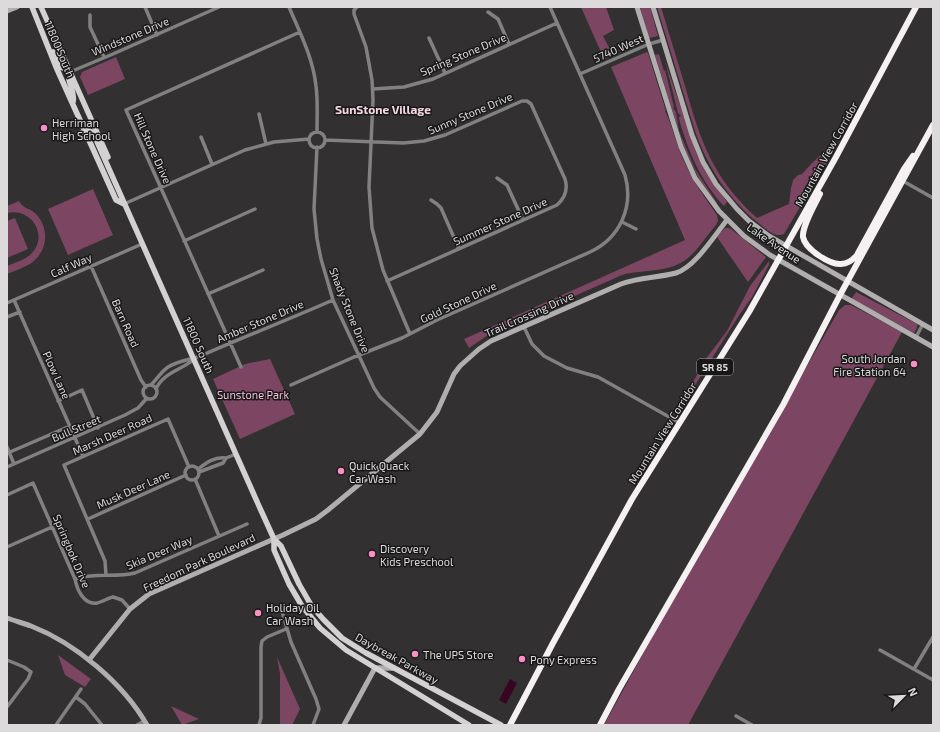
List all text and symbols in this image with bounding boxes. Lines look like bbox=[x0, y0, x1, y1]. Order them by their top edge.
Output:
street label: Windstone Drive bbox=[89, 14, 171, 58]
street label: 11800 South bbox=[42, 19, 78, 79]
street label: Spring Stone Drive bbox=[418, 30, 508, 78]
street label: 5740 West bbox=[591, 31, 645, 65]
street label: Sunny Stone Drive bbox=[426, 89, 514, 137]
street label: Mountain View Corridor bbox=[792, 99, 861, 209]
district label: SunStone Village bbox=[335, 102, 431, 116]
street label: Hill Stone Drive bbox=[132, 111, 174, 186]
place label: Herriman High School bbox=[52, 116, 111, 142]
marker: Herriman High School bbox=[39, 123, 49, 133]
street label: Summer Stone Drive bbox=[451, 194, 549, 248]
street label: Lake Avenue bbox=[745, 220, 803, 266]
street label: Calf Way bbox=[48, 250, 94, 280]
street label: Shady Stone Drive bbox=[327, 266, 373, 354]
street label: Gold Stone Drive bbox=[418, 279, 498, 325]
street label: Trail Crossing Drive bbox=[483, 289, 575, 339]
street label: Barn Road bbox=[110, 297, 142, 349]
street label: Amber Stone Drive bbox=[215, 297, 305, 345]
street label: 11800 South bbox=[181, 315, 217, 375]
street label: Plow Lane bbox=[41, 349, 73, 401]
place label: South Jordan Fire Station 64 bbox=[833, 352, 906, 378]
road number: SR 85 bbox=[697, 359, 733, 375]
marker: South Jordan Fire Station 64 bbox=[909, 359, 919, 369]
street label: Mountain View Corridor bbox=[625, 379, 699, 486]
park label: Sunstone Park bbox=[217, 388, 289, 401]
street label: Marsh Deer Road bbox=[70, 411, 154, 457]
street label: Bull Street bbox=[49, 412, 103, 444]
place label: Quick Quack Car Wash bbox=[349, 459, 410, 485]
marker: Quick Quack Car Wash bbox=[336, 466, 346, 476]
street label: Musk Deer Lane bbox=[94, 467, 172, 511]
street label: Springbok Drive bbox=[51, 512, 93, 590]
street label: Freedom Park Boulevard bbox=[141, 530, 257, 594]
street label: Skia Deer Way bbox=[124, 532, 194, 572]
place label: Discovery Kids Preschool bbox=[380, 542, 454, 568]
marker: Discovery Kids Preschool bbox=[367, 549, 377, 559]
place label: Holiday Oil Car Wash bbox=[266, 601, 320, 627]
marker: Holiday Oil Car Wash bbox=[253, 608, 263, 618]
street label: Daybreak Parkway bbox=[353, 630, 441, 686]
place label: The UPS Store bbox=[423, 648, 493, 661]
marker: The UPS Store bbox=[410, 649, 420, 659]
place label: Pony Express bbox=[530, 653, 597, 666]
marker: Pony Express bbox=[517, 654, 527, 664]
north arrow bbox=[884, 676, 924, 716]
text: N bbox=[906, 685, 921, 698]

